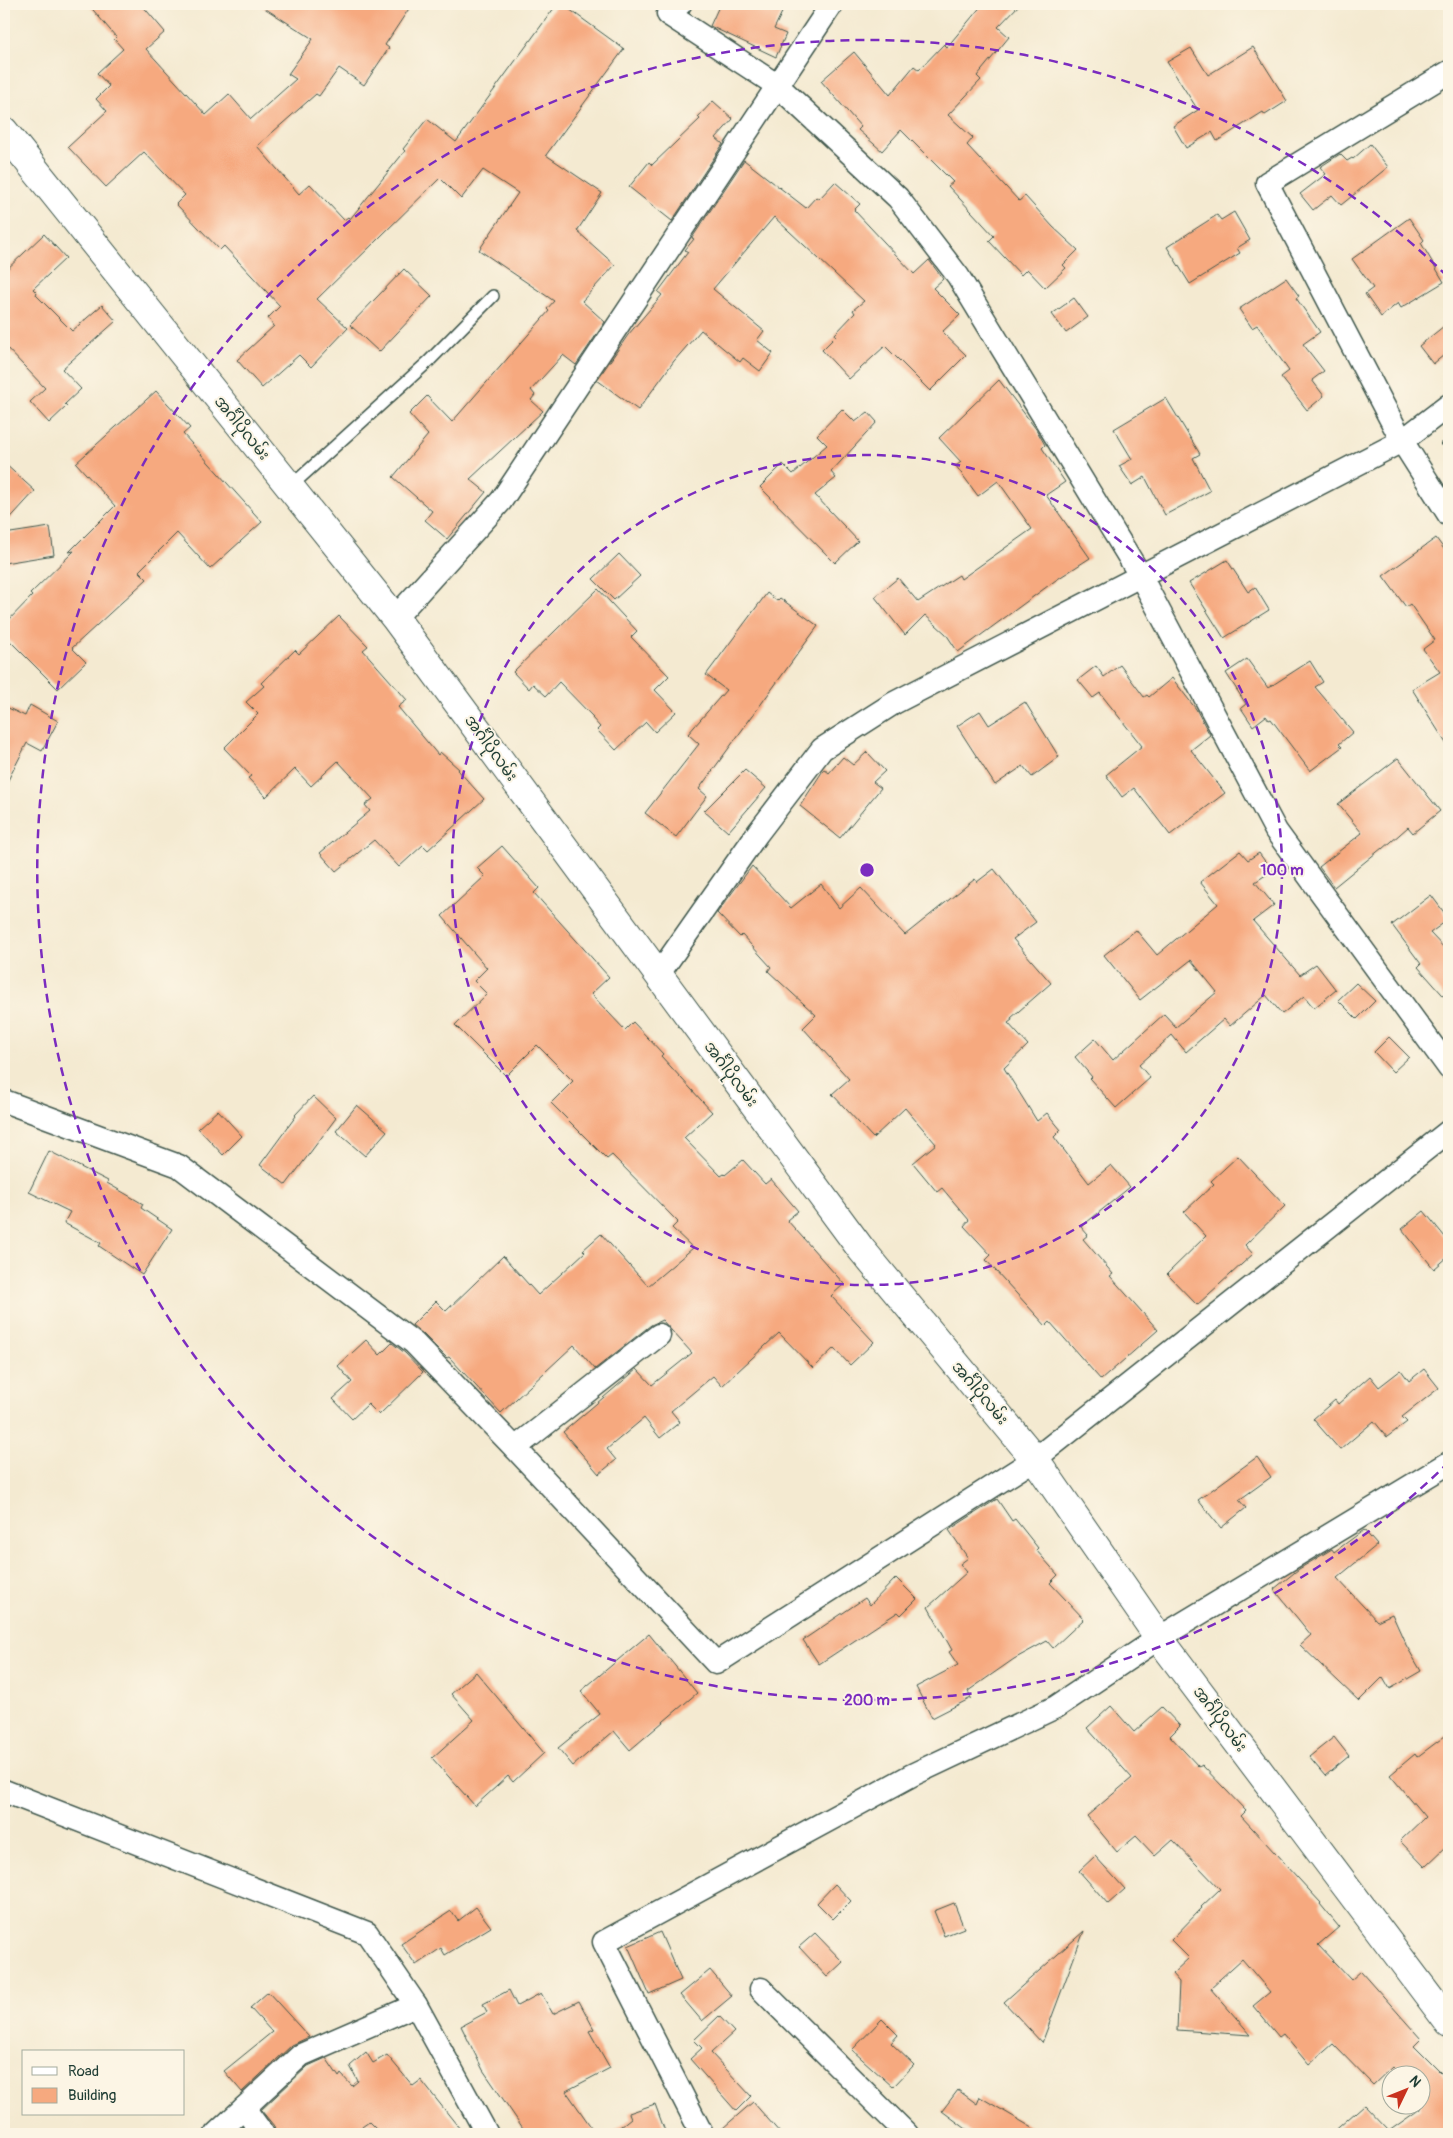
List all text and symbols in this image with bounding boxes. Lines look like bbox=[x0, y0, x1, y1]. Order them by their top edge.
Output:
street label: အင်္ဂါပိုလမ်း bbox=[207, 390, 276, 467]
street label: အင်္ဂါပိုလမ်း bbox=[457, 710, 523, 787]
centre of rings bbox=[858, 861, 876, 879]
text: 100 m bbox=[1261, 861, 1303, 880]
street label: အင်္ဂါပိုလမ်း bbox=[697, 1036, 764, 1113]
street label: အင်္ဂါပိုလမ်း bbox=[944, 1356, 1014, 1432]
street label: အင်္ဂါပိုလမ်း bbox=[1186, 1681, 1253, 1758]
text: 200 m bbox=[844, 1691, 890, 1710]
legend bbox=[22, 2050, 185, 2116]
text: Road bbox=[68, 2062, 99, 2081]
north arrow bbox=[1380, 2066, 1430, 2116]
text: N bbox=[1406, 2072, 1425, 2091]
text: Building bbox=[68, 2086, 116, 2105]

